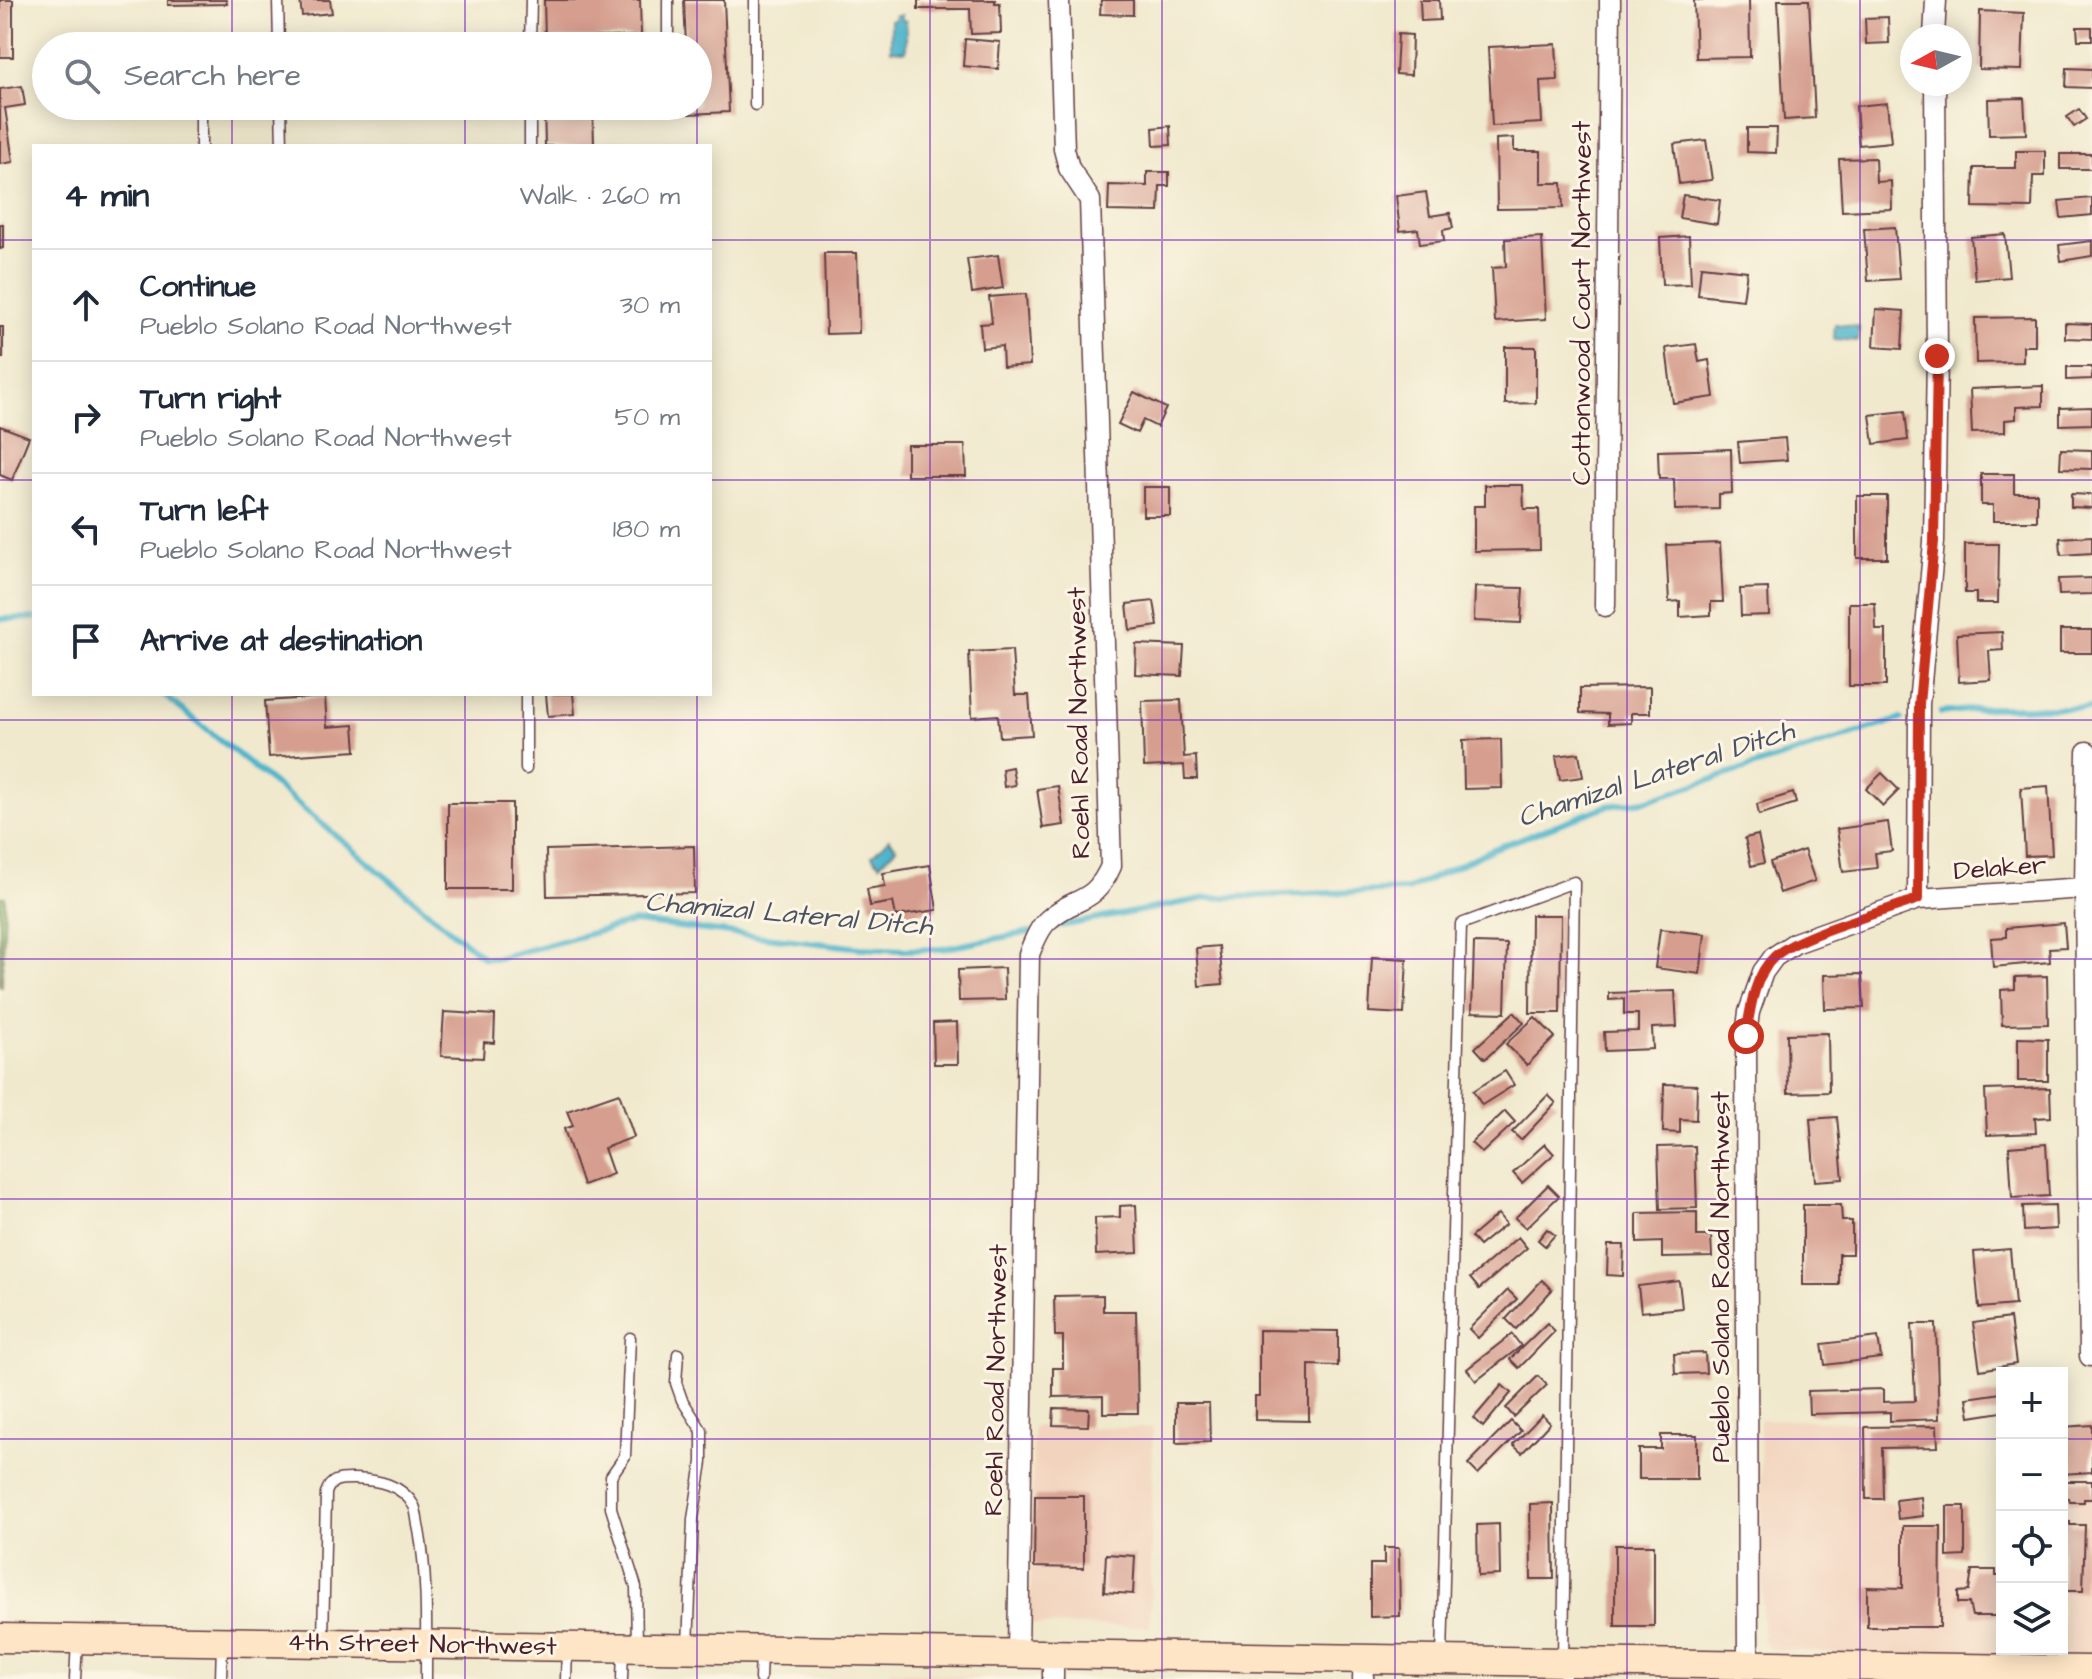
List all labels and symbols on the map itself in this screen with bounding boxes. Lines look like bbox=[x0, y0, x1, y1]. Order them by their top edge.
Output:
north arrow bbox=[1900, 24, 1972, 96]
street label: Cottonwood Court Northwest bbox=[1564, 120, 1600, 485]
route end bbox=[1919, 338, 1955, 374]
street label: Roehl Road Northwest bbox=[1059, 586, 1099, 859]
water label: Chamizal Lateral Ditch bbox=[1513, 711, 1800, 837]
street label: Delaker bbox=[1953, 847, 2047, 889]
water label: Chamizal Lateral Ditch bbox=[644, 882, 935, 946]
route start bbox=[1728, 1018, 1764, 1054]
street label: Pueblo Solano Road Northwest bbox=[1703, 1091, 1739, 1463]
street label: Roehl Road Northwest bbox=[976, 1243, 1016, 1516]
street label: 4th Street Northwest bbox=[287, 1624, 557, 1664]

